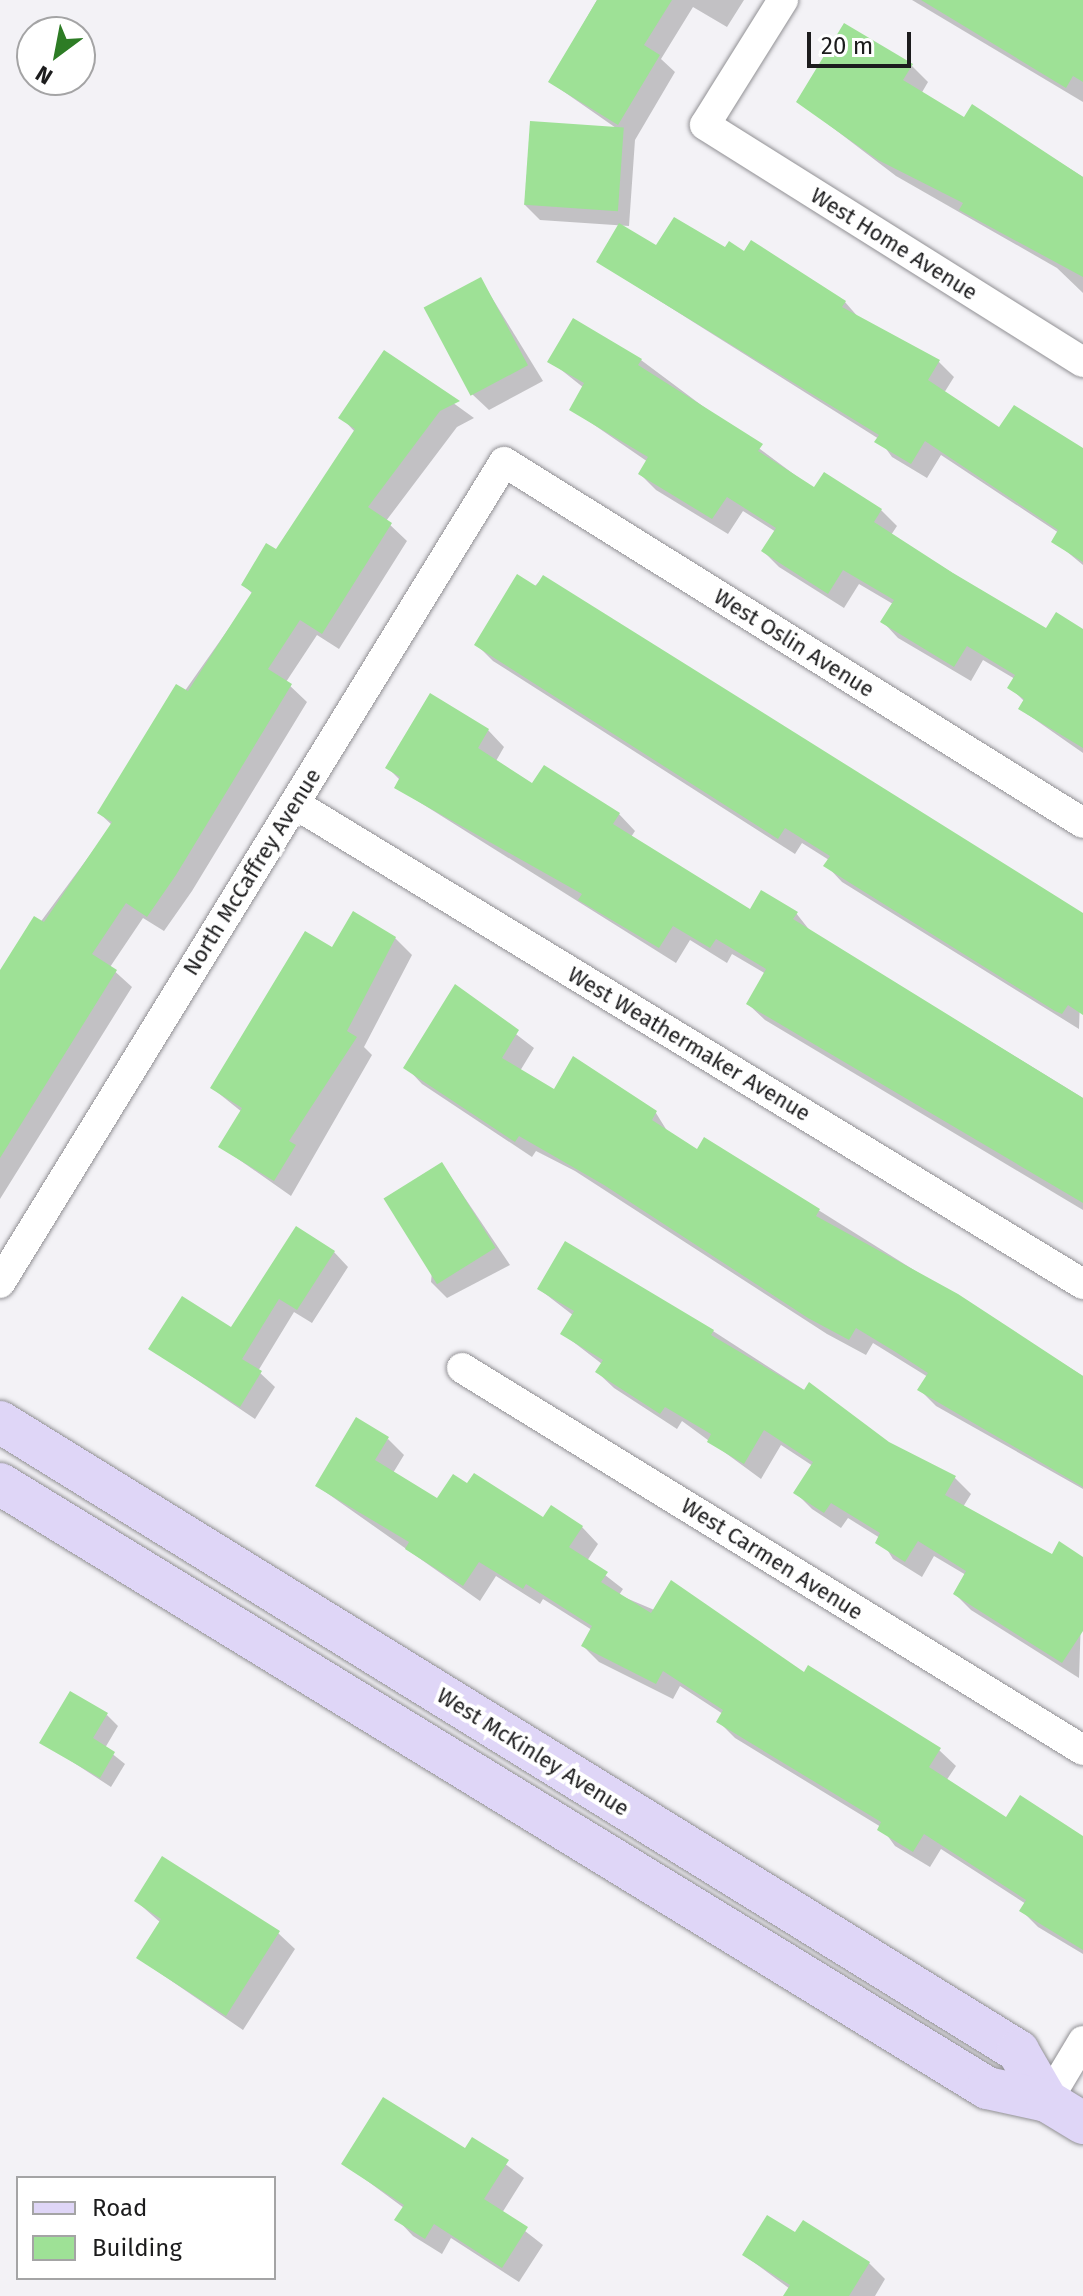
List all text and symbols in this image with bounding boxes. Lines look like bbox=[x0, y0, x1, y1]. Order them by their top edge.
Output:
north arrow bbox=[16, 16, 96, 96]
scale bar bbox=[811, 16, 915, 66]
text: 20 m bbox=[821, 32, 873, 60]
text: N bbox=[31, 60, 57, 90]
street label: West Home Avenue bbox=[806, 182, 982, 306]
street label: West Oslin Avenue bbox=[709, 583, 879, 703]
street label: North McCaffrey Avenue bbox=[178, 764, 326, 980]
street label: West Weathermaker Avenue bbox=[563, 961, 815, 1127]
street label: West Carmen Avenue bbox=[676, 1492, 868, 1626]
street label: West McKinley Avenue bbox=[432, 1682, 634, 1822]
legend bbox=[16, 2176, 276, 2280]
text: Road bbox=[92, 2194, 147, 2222]
text: Building bbox=[92, 2234, 182, 2262]

